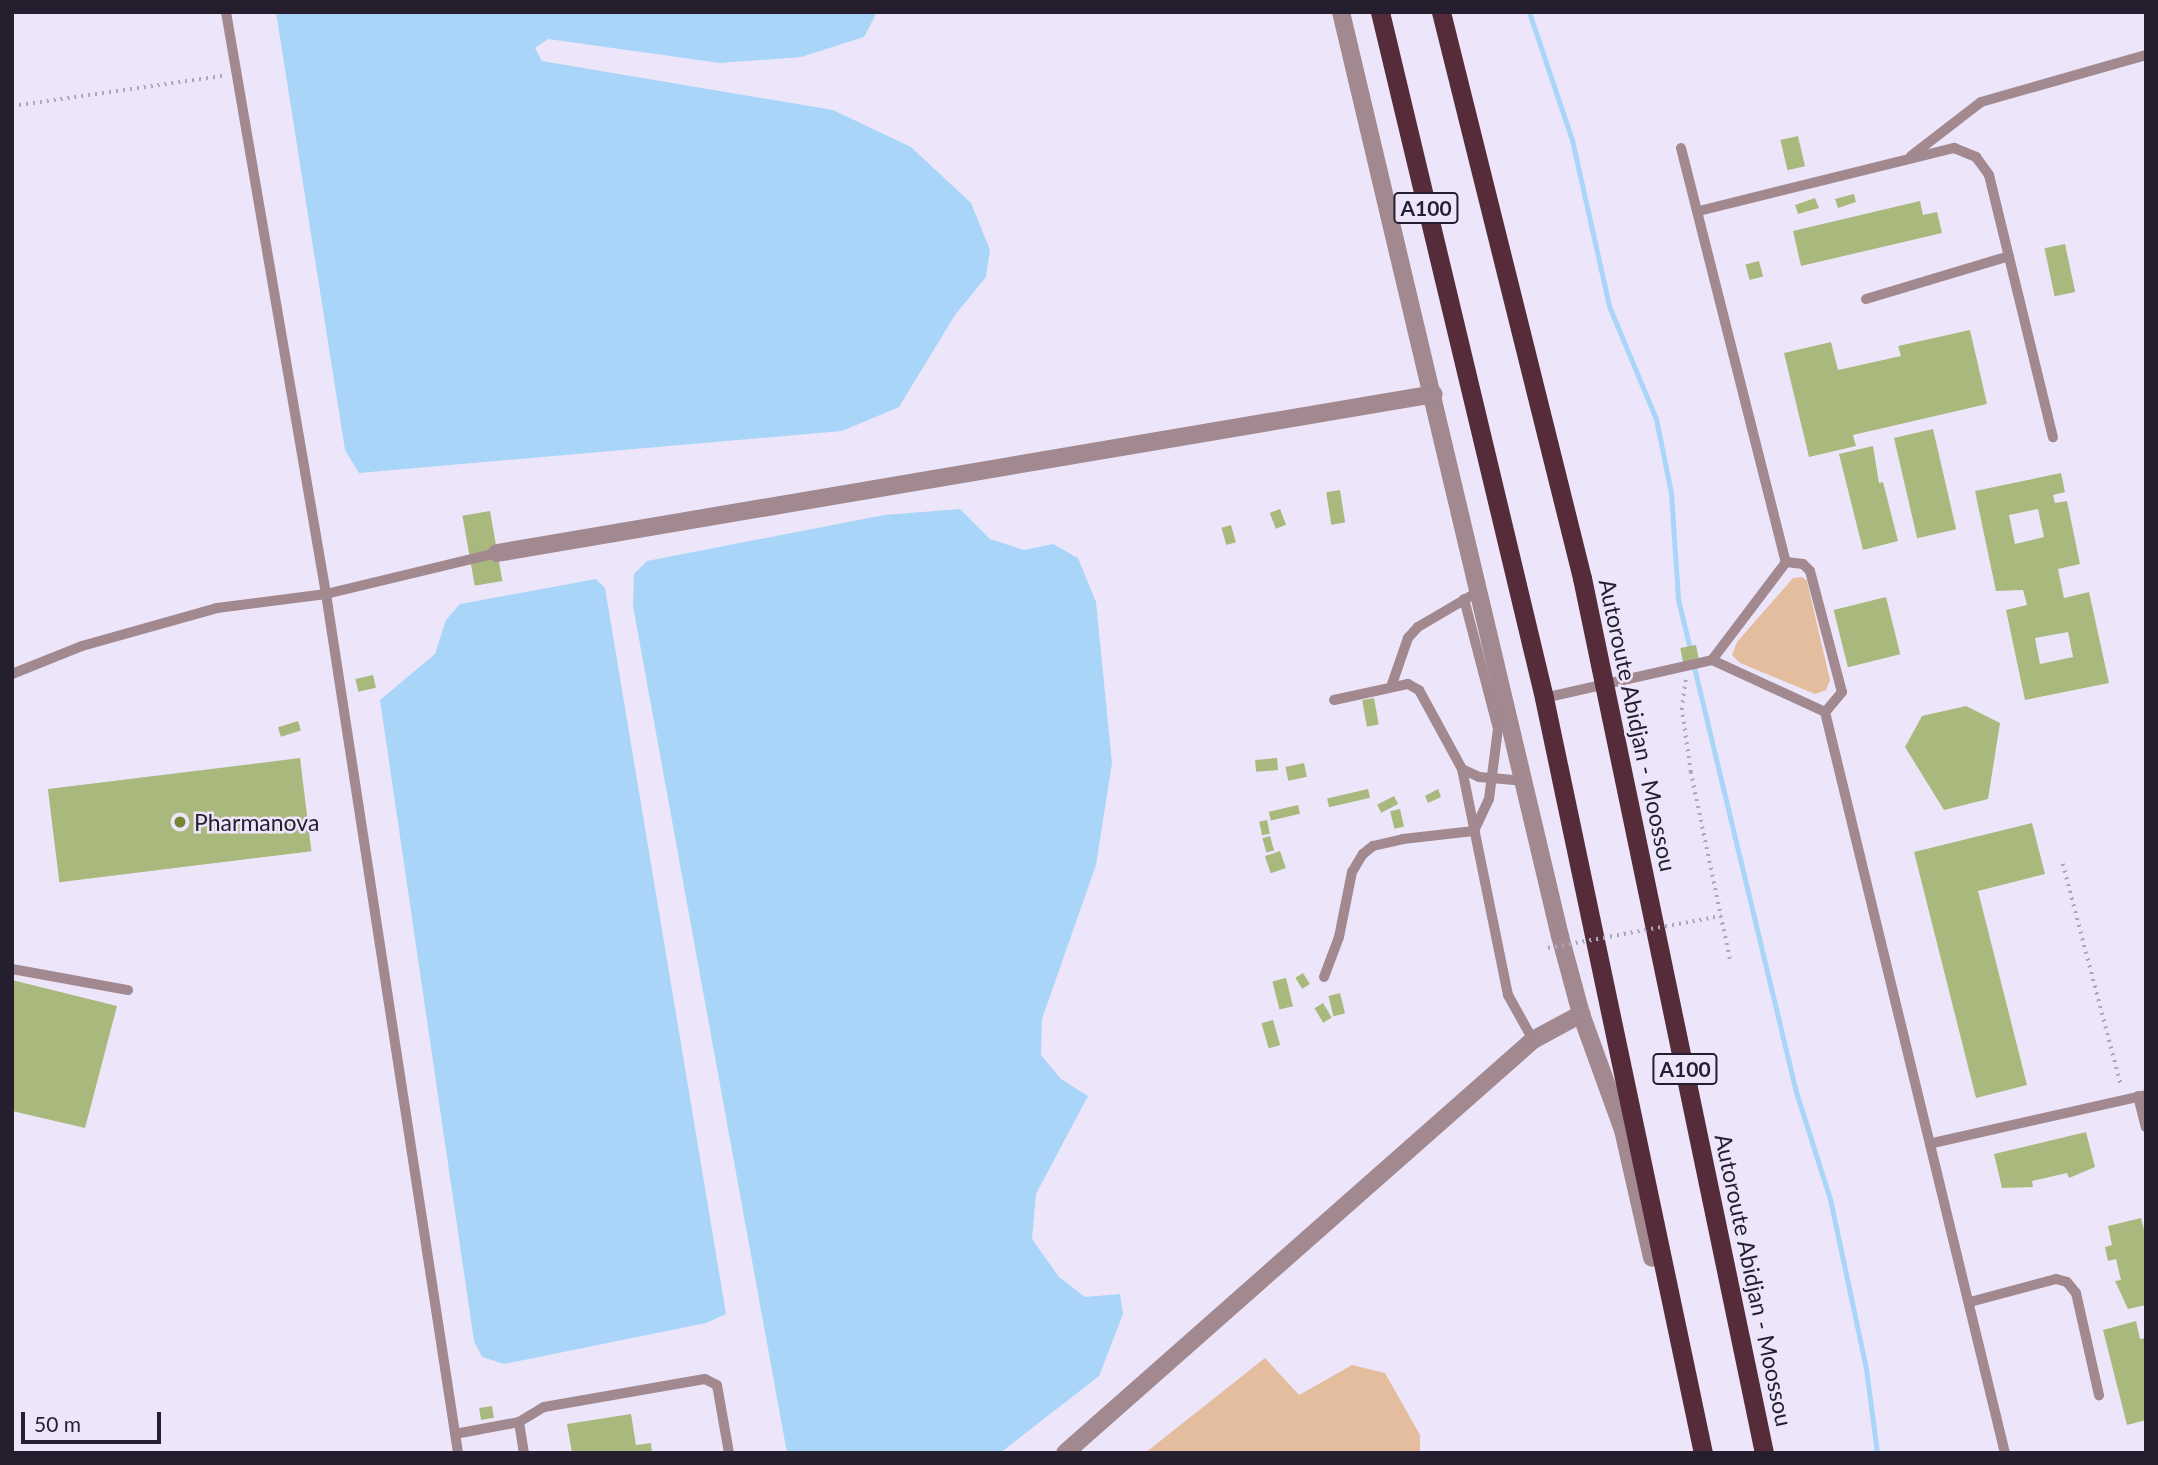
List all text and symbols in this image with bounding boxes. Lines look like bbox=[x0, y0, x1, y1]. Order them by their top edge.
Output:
road number: A100 bbox=[1393, 190, 1459, 226]
street label: Autoroute Abidjan - Moossou bbox=[1593, 576, 1683, 874]
place label: Pharmanova bbox=[194, 808, 319, 836]
marker: Pharmanova bbox=[172, 814, 188, 830]
road number: A100 bbox=[1652, 1052, 1718, 1086]
street label: Autoroute Abidjan - Moossou bbox=[1709, 1131, 1799, 1429]
scale bar bbox=[24, 1398, 164, 1442]
text: 50 m bbox=[34, 1411, 81, 1436]

